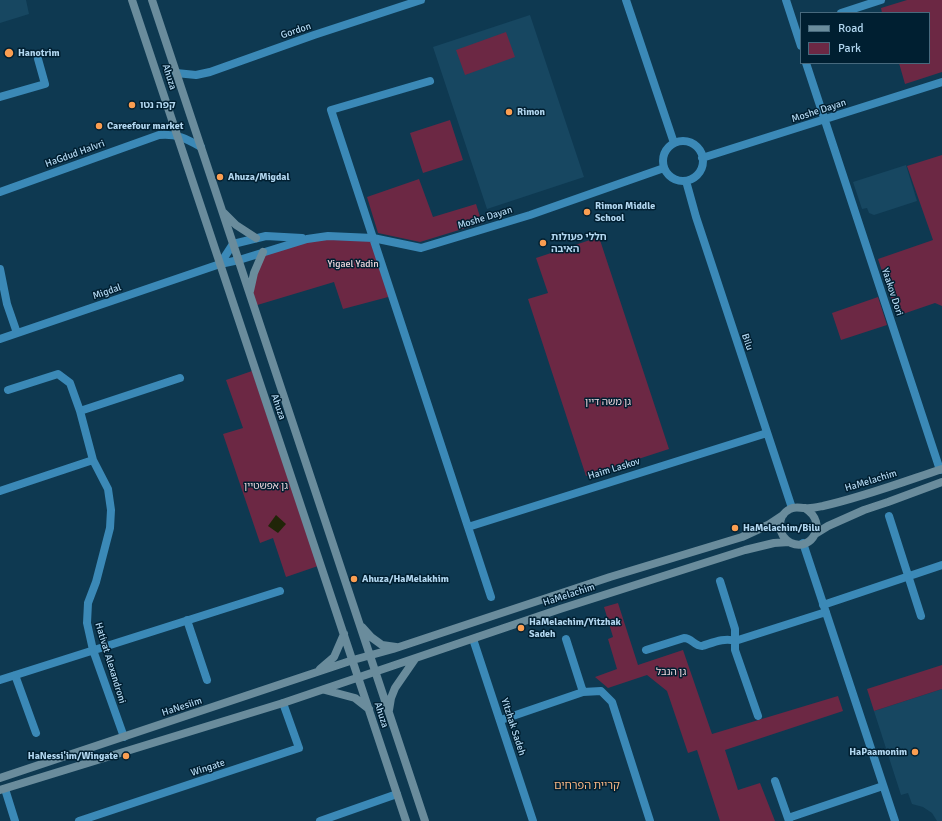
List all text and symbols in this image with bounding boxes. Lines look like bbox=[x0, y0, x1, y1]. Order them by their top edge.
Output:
legend bbox=[800, 12, 930, 64]
street label: Gordon bbox=[279, 20, 313, 42]
text: Road bbox=[838, 21, 864, 36]
text: Park bbox=[838, 41, 861, 56]
marker: Hanotrim bbox=[3, 47, 15, 59]
place label: Hanotrim bbox=[18, 47, 60, 59]
street label: Ahuza bbox=[159, 63, 179, 91]
street label: Moshe Dayan bbox=[790, 97, 848, 125]
place label: קפה נטו bbox=[140, 99, 175, 111]
marker: קפה נטו bbox=[127, 100, 137, 110]
place label: Rimon bbox=[517, 106, 545, 118]
marker: Rimon bbox=[504, 107, 514, 117]
place label: Careefour market bbox=[107, 120, 183, 132]
marker: Careefour market bbox=[94, 121, 104, 131]
street label: HaGdud HaIvri bbox=[44, 138, 106, 170]
place label: Ahuza/Migdal bbox=[228, 171, 290, 183]
marker: Ahuza/Migdal bbox=[215, 172, 225, 182]
place label: Rimon Middle School bbox=[595, 200, 655, 224]
street label: Moshe Dayan bbox=[456, 204, 514, 232]
marker: Rimon Middle School bbox=[582, 207, 592, 217]
place label: חללי פעולות האיבה bbox=[551, 231, 607, 254]
marker: חללי פעולות האיבה bbox=[538, 238, 548, 248]
park label: Yigael Yadin bbox=[327, 258, 379, 270]
street label: Yaakov Dori bbox=[879, 267, 905, 317]
street label: Migdal bbox=[91, 282, 123, 302]
street label: Bilu bbox=[739, 332, 755, 352]
street label: Ahuza bbox=[268, 392, 288, 422]
park label: גן משה דיין bbox=[585, 396, 631, 408]
street label: Haim Laskov bbox=[587, 455, 641, 483]
street label: HaMelachim bbox=[844, 467, 898, 495]
park label: גן אפשטיין bbox=[244, 480, 288, 492]
place label: HaMelachim/Bilu bbox=[743, 522, 820, 534]
marker: HaMelachim/Bilu bbox=[730, 523, 740, 533]
place label: Ahuza/HaMelakhim bbox=[362, 573, 449, 585]
marker: Ahuza/HaMelakhim bbox=[349, 574, 359, 584]
street label: HaMelachim bbox=[542, 581, 596, 609]
place label: HaMelachim/Yitzhak Sadeh bbox=[529, 616, 621, 640]
street label: Hativat Alexandroni bbox=[92, 621, 128, 705]
marker: HaMelachim/Yitzhak Sadeh bbox=[516, 623, 526, 633]
park label: גן הנבל bbox=[656, 666, 686, 678]
street label: HaNesiim bbox=[160, 695, 204, 719]
street label: Yitzhak Sadeh bbox=[498, 697, 528, 757]
street label: Ahuza bbox=[371, 701, 391, 729]
place label: HaPaamonim bbox=[849, 746, 907, 758]
marker: HaPaamonim bbox=[910, 747, 920, 757]
place label: HaNessi'im/Wingate bbox=[28, 750, 118, 762]
marker: HaNessi'im/Wingate bbox=[121, 751, 131, 761]
street label: Wingate bbox=[189, 757, 227, 779]
district label: קריית הפרחים bbox=[554, 779, 620, 793]

